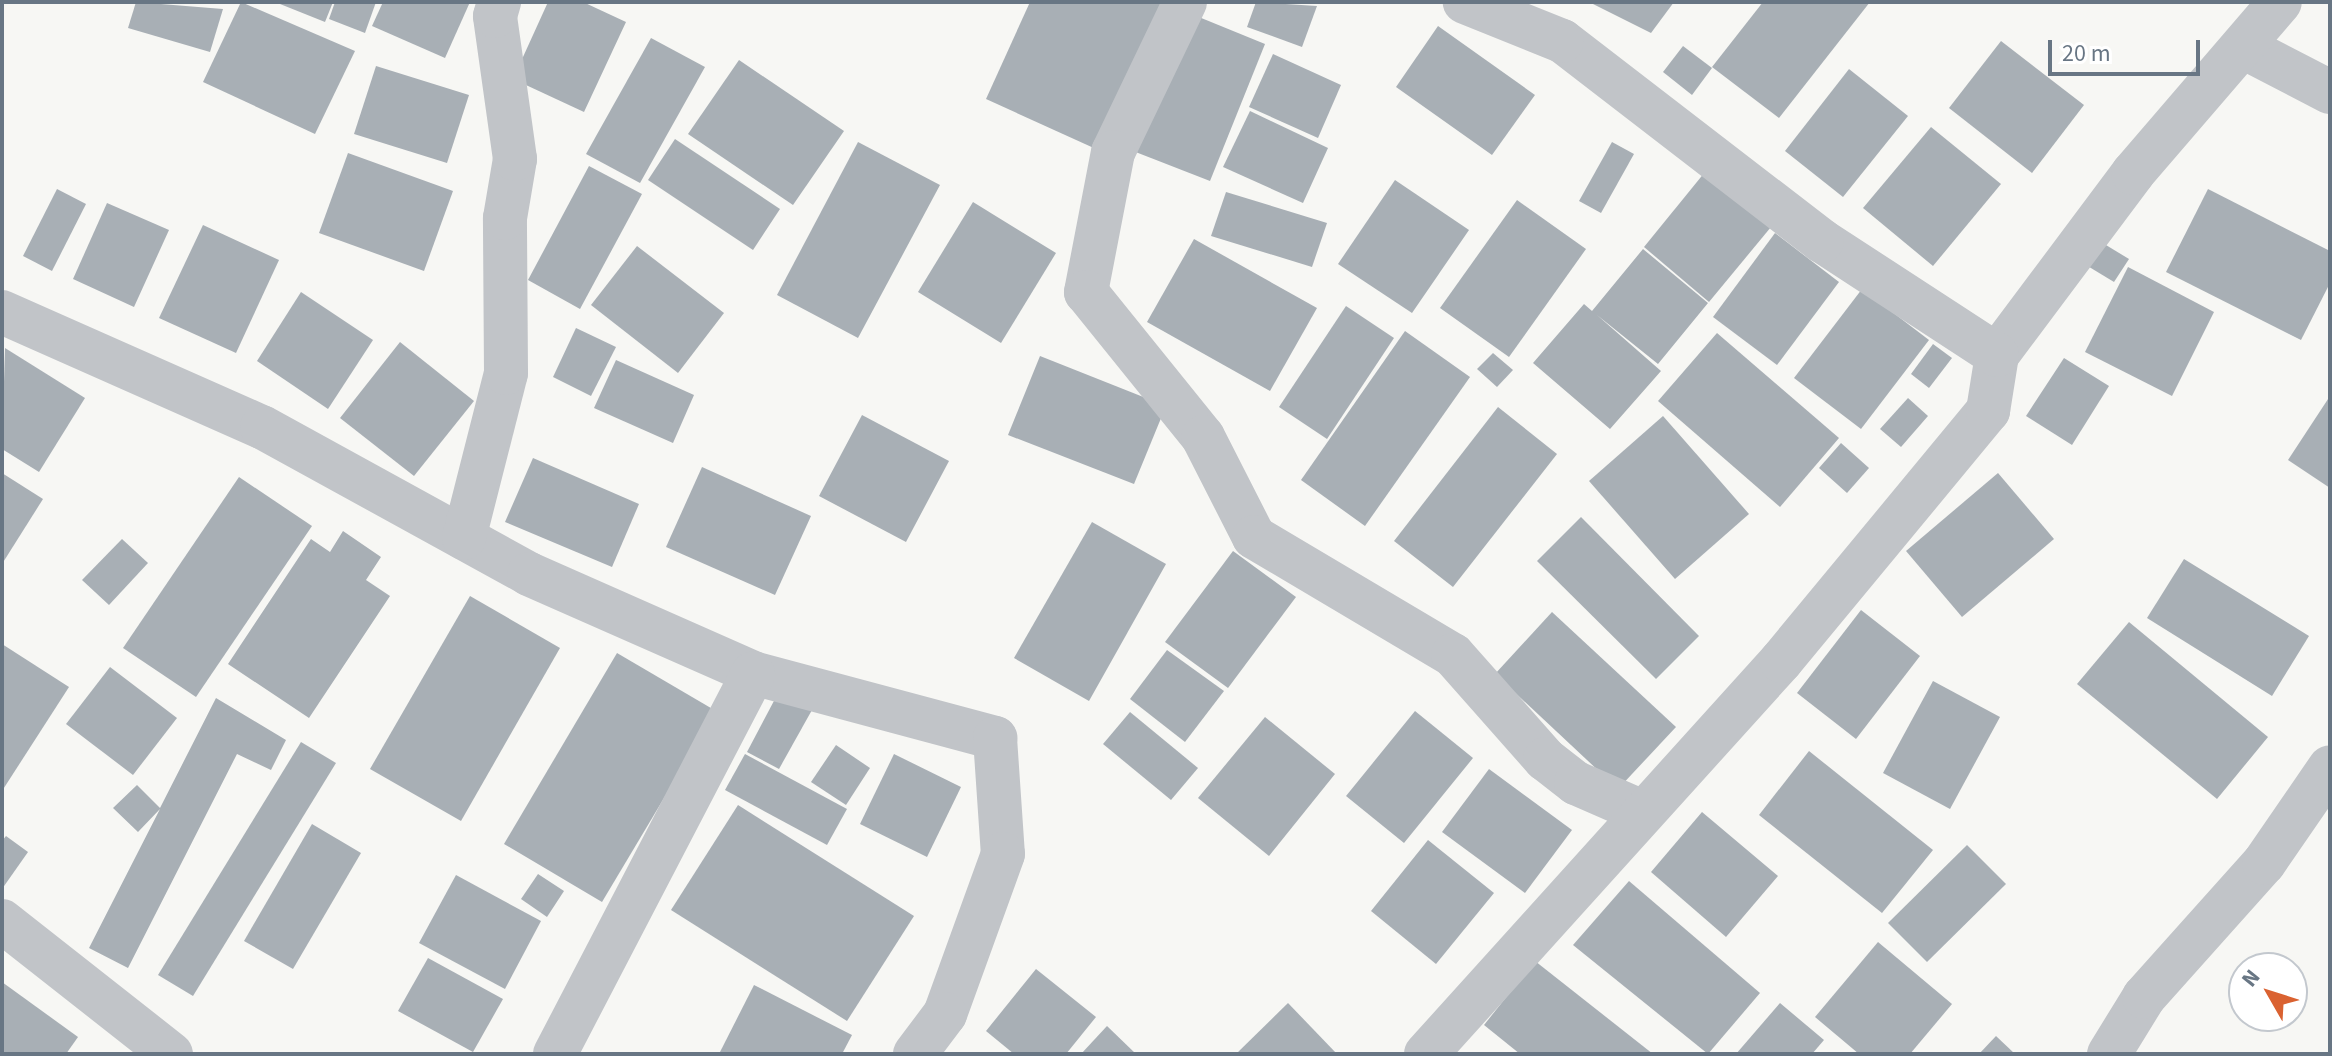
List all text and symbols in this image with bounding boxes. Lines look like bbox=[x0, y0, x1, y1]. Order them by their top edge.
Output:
scale bar bbox=[2052, 24, 2204, 74]
text: 20 m bbox=[2062, 36, 2111, 71]
north arrow bbox=[2228, 952, 2308, 1032]
text: N bbox=[2234, 962, 2268, 994]

